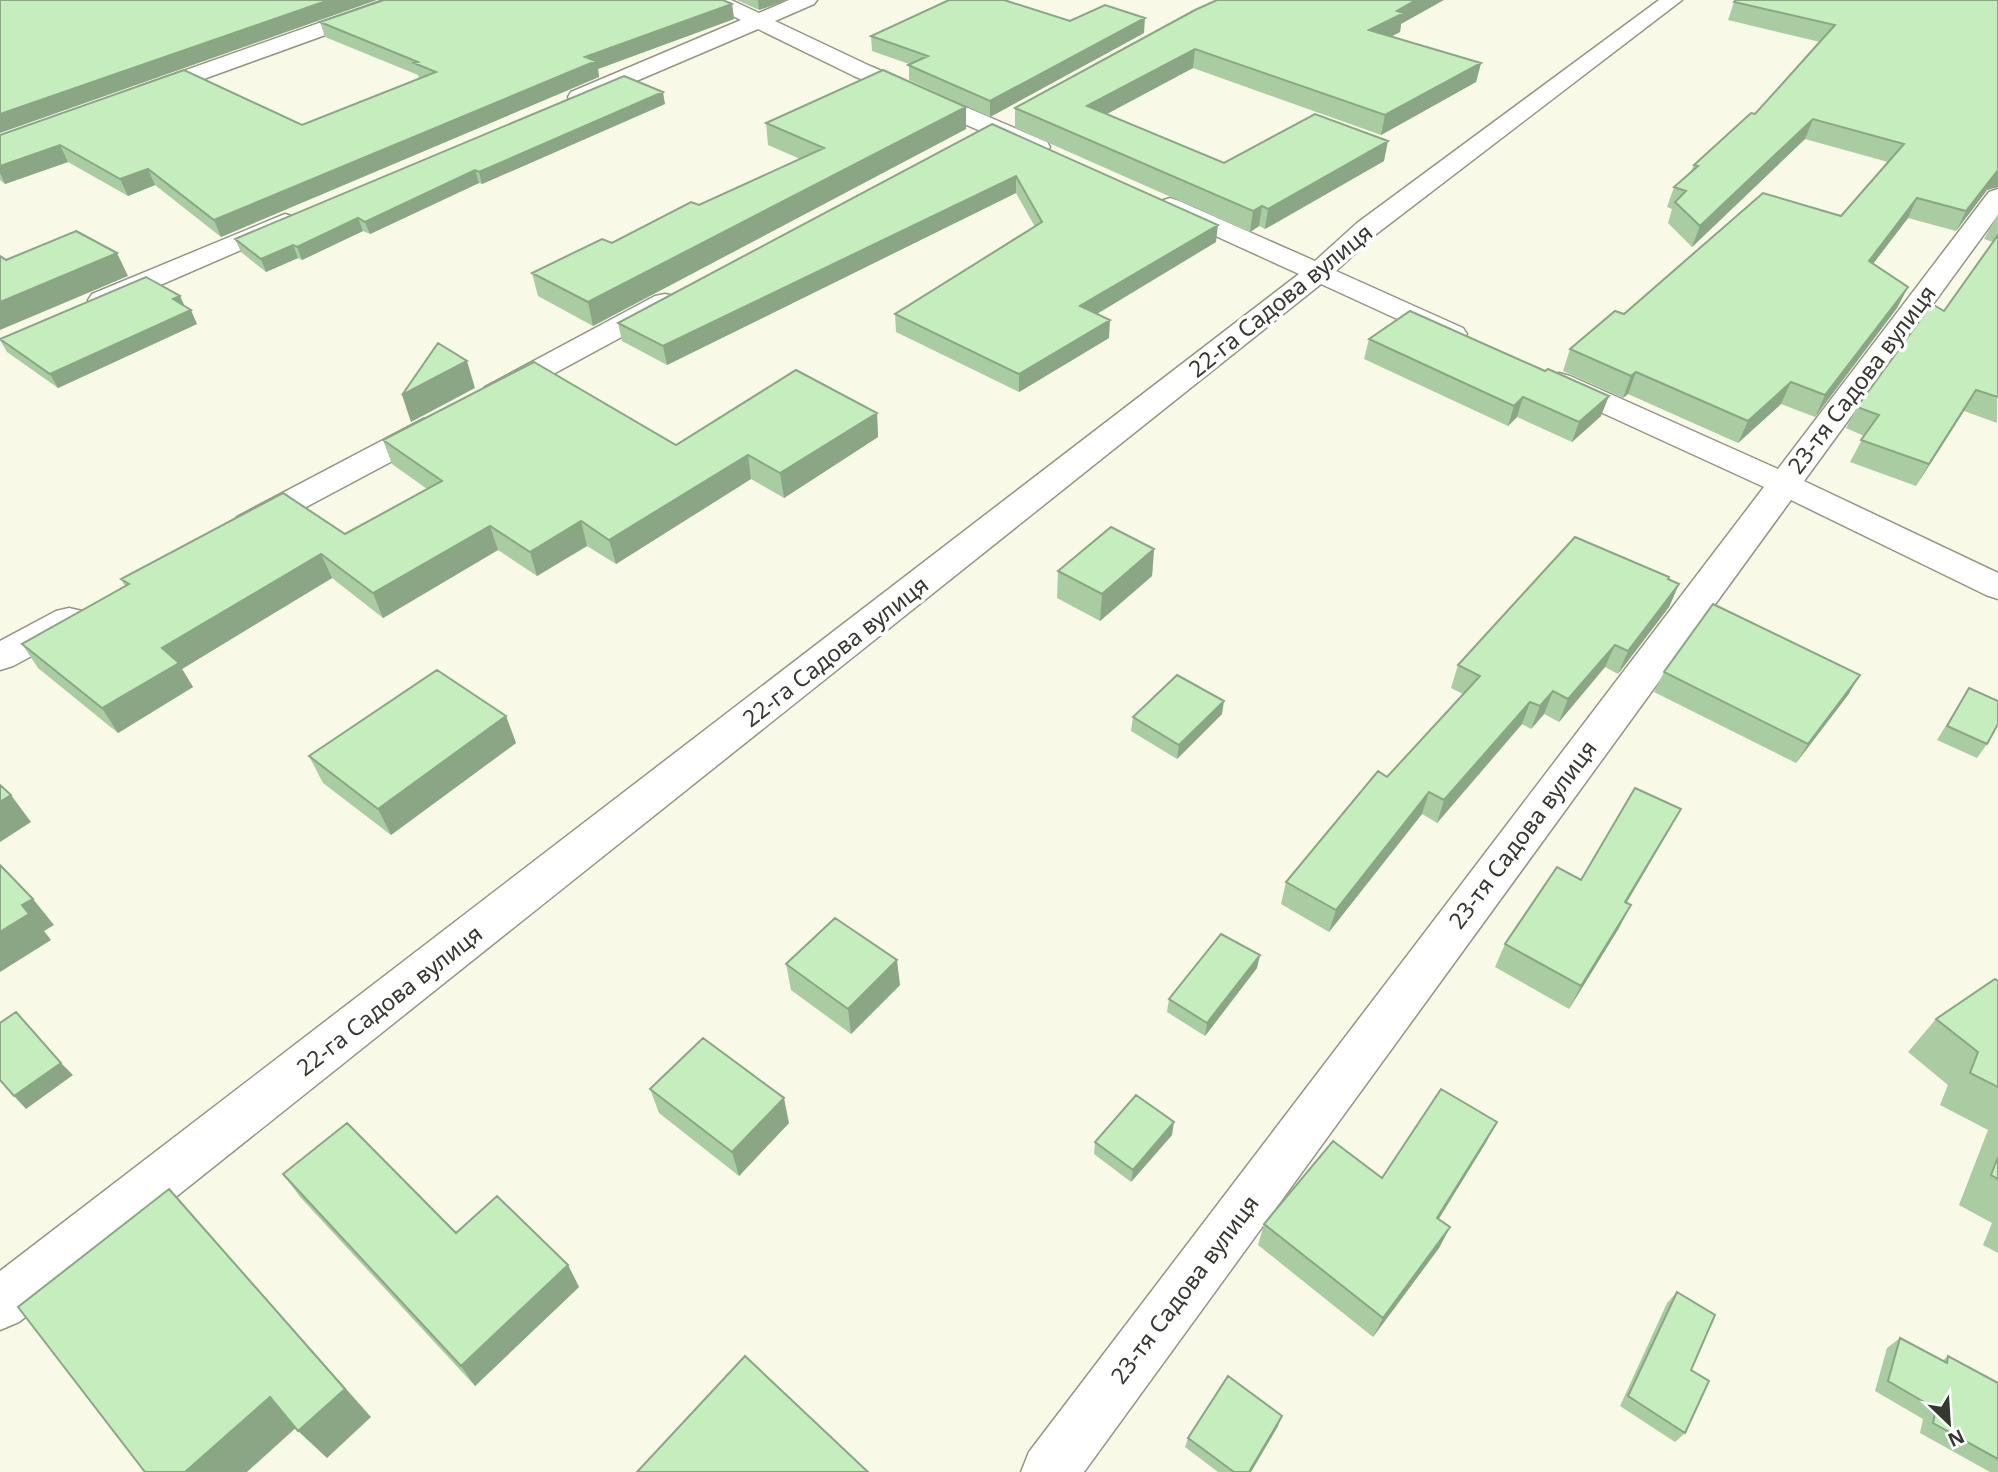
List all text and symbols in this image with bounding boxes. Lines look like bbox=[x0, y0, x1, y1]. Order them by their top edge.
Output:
street label: 22-га Садова вулиця bbox=[1181, 216, 1379, 384]
street label: 23-тя Садова вулиця bbox=[1779, 278, 1943, 480]
street label: 22-га Садова вулиця bbox=[735, 568, 935, 734]
street label: 23-тя Садова вулиця bbox=[1440, 733, 1604, 935]
street label: 22-га Садова вулиця bbox=[289, 917, 489, 1083]
street label: 23-тя Садова вулиця bbox=[1102, 1188, 1266, 1390]
north arrow bbox=[1914, 1388, 1984, 1458]
text: N bbox=[1944, 1423, 1969, 1453]

